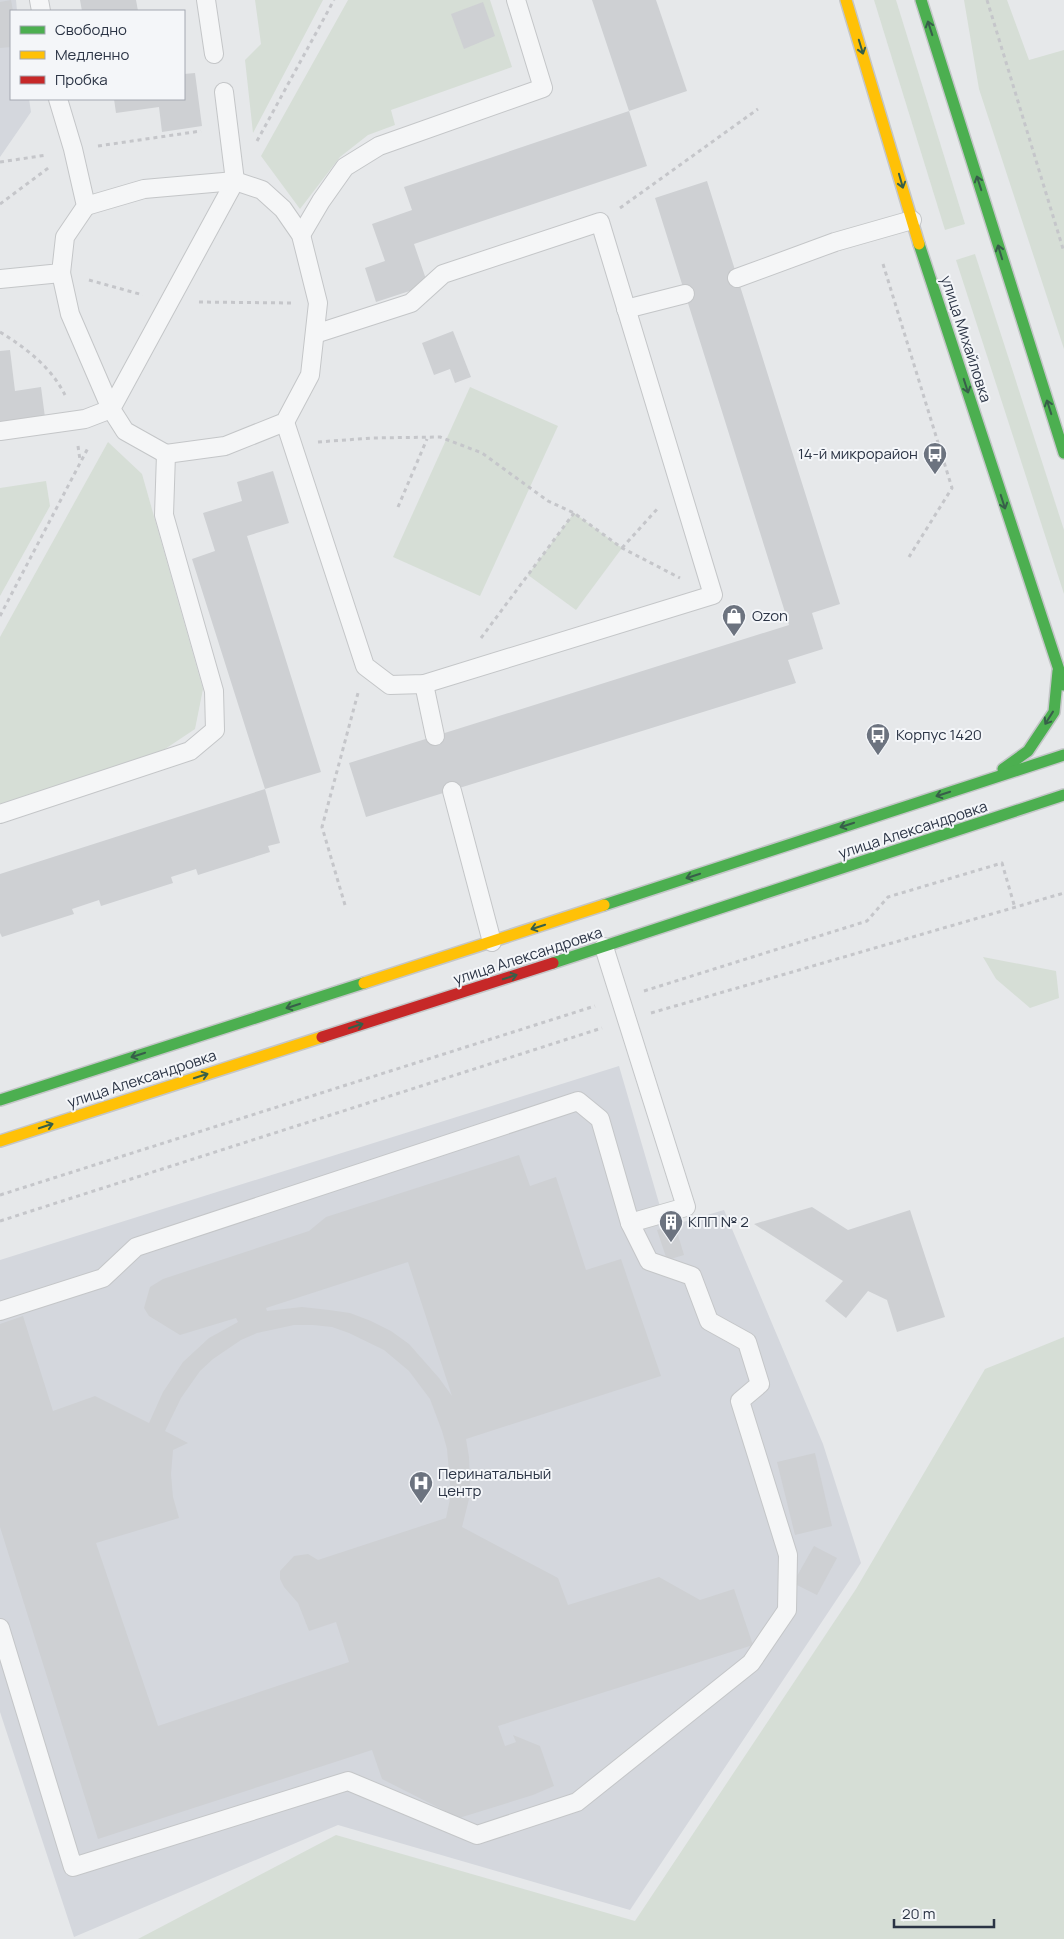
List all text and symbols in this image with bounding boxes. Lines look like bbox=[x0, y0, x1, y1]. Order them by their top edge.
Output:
legend bbox=[10, 10, 185, 100]
text: Свободно bbox=[55, 19, 127, 40]
one-way arrow bbox=[924, 20, 934, 36]
one-way arrow bbox=[856, 38, 866, 54]
text: Медленно bbox=[55, 44, 129, 65]
text: Пробка bbox=[55, 69, 108, 90]
one-way arrow bbox=[897, 173, 907, 189]
one-way arrow bbox=[973, 175, 983, 191]
one-way arrow bbox=[995, 244, 1005, 260]
street label: улица Михайловка bbox=[936, 273, 997, 405]
one-way arrow bbox=[962, 378, 971, 394]
one-way arrow bbox=[1044, 399, 1054, 415]
bus stop icon: 14-й микрорайон bbox=[922, 441, 948, 475]
place label: 14-й микрорайон bbox=[798, 443, 918, 464]
one-way arrow bbox=[999, 494, 1009, 510]
shop icon: Ozon bbox=[721, 603, 747, 637]
place label: Ozon bbox=[752, 605, 788, 626]
one-way arrow bbox=[1044, 711, 1054, 725]
bus stop icon: Корпус 1420 bbox=[865, 722, 891, 756]
place label: Корпус 1420 bbox=[896, 724, 982, 745]
one-way arrow bbox=[936, 790, 952, 799]
street label: улица Александровка bbox=[836, 796, 990, 864]
one-way arrow bbox=[839, 821, 855, 831]
one-way arrow bbox=[685, 872, 701, 881]
street label: улица Александровка bbox=[451, 922, 605, 990]
one-way arrow bbox=[531, 922, 547, 932]
one-way arrow bbox=[502, 971, 518, 981]
one-way arrow bbox=[286, 1002, 301, 1011]
one-way arrow bbox=[347, 1021, 363, 1031]
street label: улица Александровка bbox=[65, 1045, 219, 1113]
one-way arrow bbox=[131, 1051, 147, 1061]
one-way arrow bbox=[193, 1071, 209, 1081]
one-way arrow bbox=[38, 1121, 54, 1130]
building icon: КПП № 2 bbox=[658, 1209, 684, 1243]
place label: КПП № 2 bbox=[688, 1211, 749, 1232]
place label: Перинатальный центр bbox=[438, 1463, 551, 1501]
hospital icon: Перинатальный центр bbox=[408, 1470, 434, 1504]
scale bar bbox=[894, 1896, 994, 1928]
text: 20 m bbox=[902, 1903, 935, 1924]

